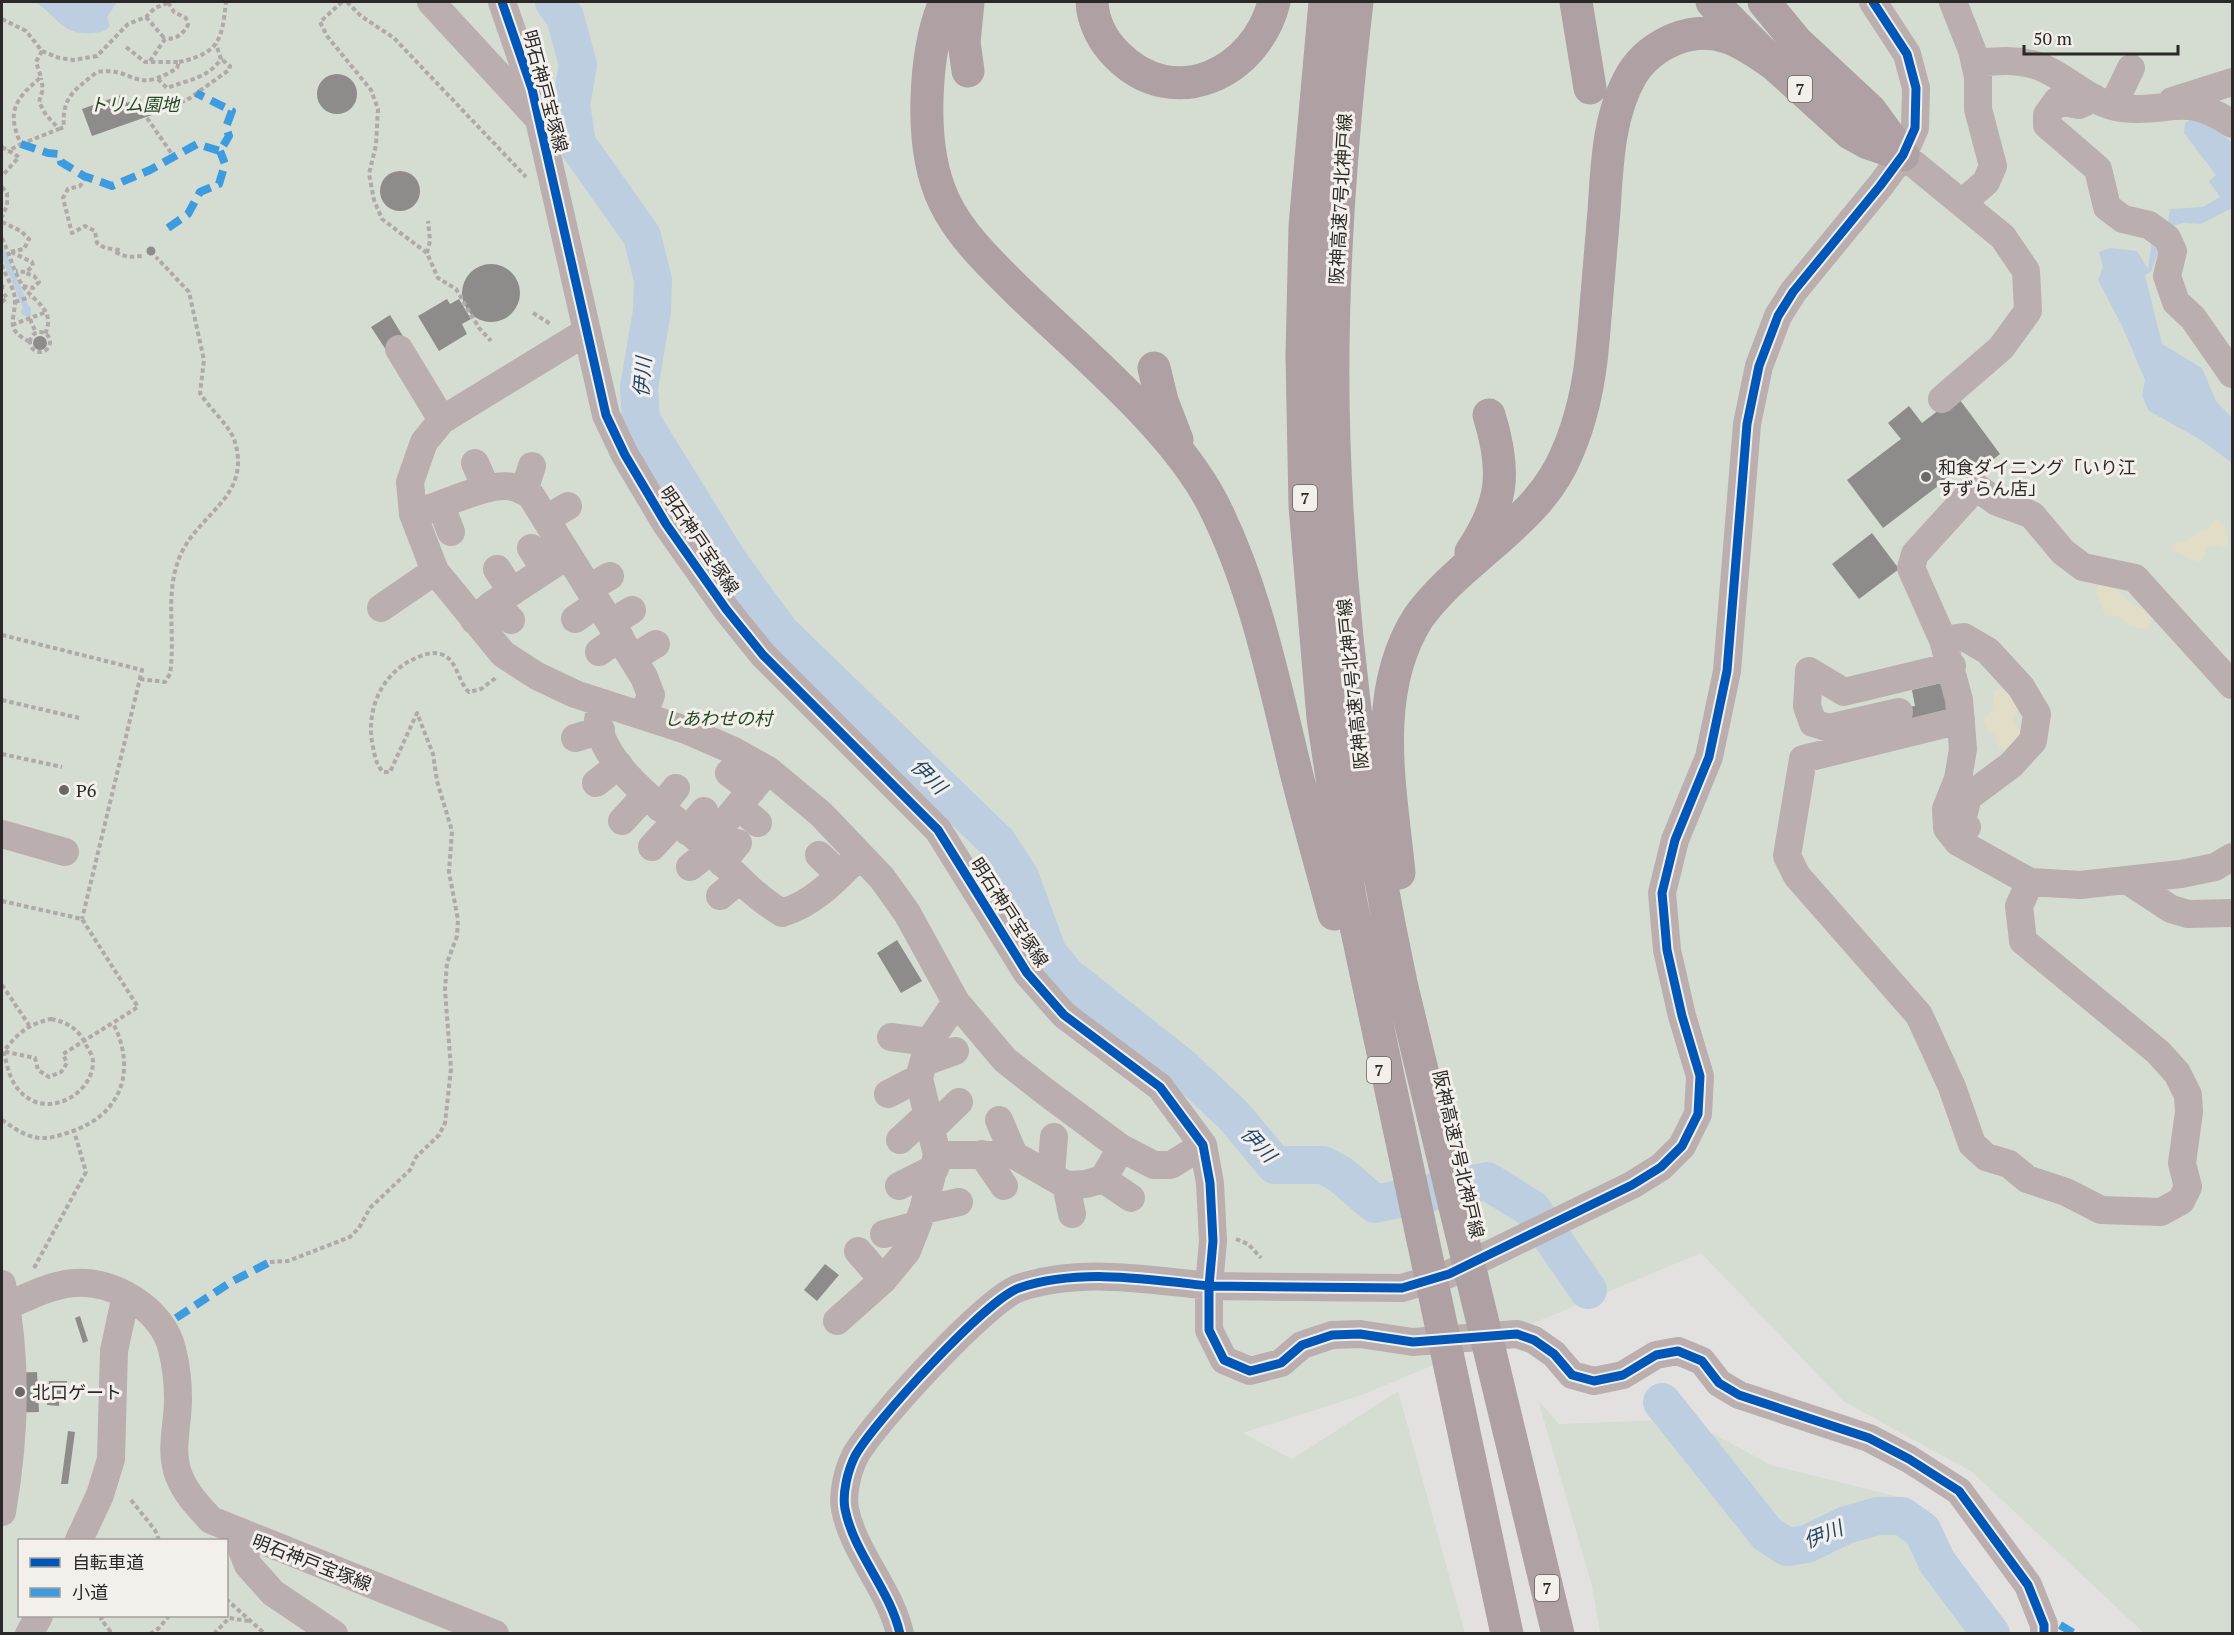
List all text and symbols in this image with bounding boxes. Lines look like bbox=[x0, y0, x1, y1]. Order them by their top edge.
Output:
scale bar bbox=[2024, 18, 2178, 56]
text: 50 m bbox=[2033, 26, 2073, 50]
street label: 明石神戸宝塚線 bbox=[518, 27, 574, 155]
road number: 7 bbox=[1788, 76, 1812, 102]
park label: トリム園地 bbox=[89, 92, 181, 116]
street label: 阪神高速7号北神戸線 bbox=[1324, 113, 1356, 285]
water label: 伊川 bbox=[627, 354, 657, 398]
place label: 和食ダイニング「いり江 すずらん店」 bbox=[1938, 455, 2136, 500]
marker: 和食ダイニング「いり江 すずらん店」 bbox=[1919, 470, 1933, 484]
street label: 明石神戸宝塚線 bbox=[655, 481, 745, 599]
road number: 7 bbox=[1293, 485, 1317, 511]
street label: 阪神高速7号北神戸線 bbox=[1331, 597, 1373, 771]
park label: しあわせの村 bbox=[664, 706, 775, 730]
water label: 伊川 bbox=[905, 752, 954, 801]
place label: P6 bbox=[76, 778, 97, 802]
marker: P6 bbox=[57, 783, 71, 797]
street label: 明石神戸宝塚線 bbox=[966, 853, 1054, 971]
road number: 7 bbox=[1367, 1057, 1391, 1083]
street label: 阪神高速7号北神戸線 bbox=[1428, 1068, 1490, 1240]
water label: 伊川 bbox=[1235, 1120, 1284, 1169]
place label: 北口ゲート bbox=[32, 1380, 122, 1404]
marker: 北口ゲート bbox=[13, 1385, 27, 1399]
water label: 伊川 bbox=[1799, 1513, 1848, 1554]
street label: 明石神戸宝塚線 bbox=[249, 1528, 375, 1596]
legend bbox=[18, 1539, 228, 1617]
text: 自転車道 bbox=[72, 1550, 144, 1574]
road number: 7 bbox=[1535, 1575, 1559, 1601]
text: 小道 bbox=[72, 1580, 108, 1604]

